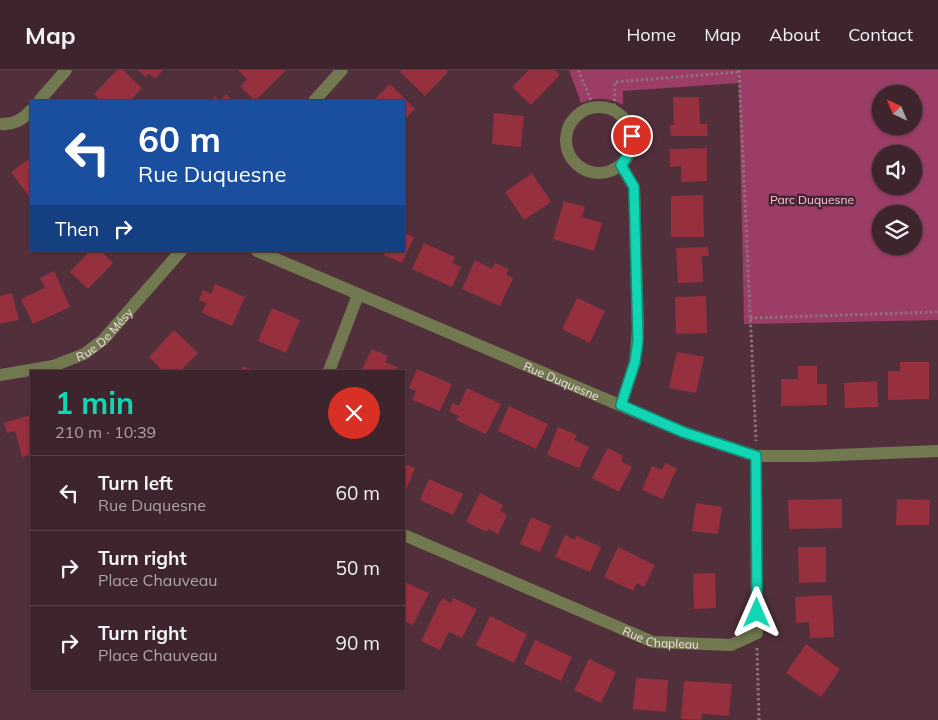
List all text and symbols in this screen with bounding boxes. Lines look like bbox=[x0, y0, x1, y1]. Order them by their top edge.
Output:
text: Map bbox=[25, 20, 76, 50]
text: Home bbox=[626, 23, 676, 46]
text: Map bbox=[704, 23, 741, 46]
text: About bbox=[769, 23, 820, 46]
text: Contact bbox=[848, 23, 913, 46]
north arrow bbox=[872, 85, 922, 135]
map controls bbox=[872, 85, 922, 255]
pin bbox=[611, 115, 653, 157]
text: 60 m bbox=[138, 117, 221, 161]
icon: left bbox=[55, 120, 120, 185]
icon: arrive bbox=[618, 122, 646, 150]
button: sound bbox=[872, 145, 922, 195]
text: Rue Duquesne bbox=[138, 160, 286, 188]
park label: Parc Duquesne bbox=[770, 192, 854, 207]
button: layers bbox=[872, 205, 922, 255]
icon: right bbox=[109, 215, 137, 243]
text: Then bbox=[55, 217, 99, 241]
street label: Rue De Mésy bbox=[74, 304, 136, 364]
street label: Rue Duquesne bbox=[521, 358, 602, 403]
text: 1 min bbox=[55, 384, 134, 422]
button: close bbox=[328, 387, 380, 439]
text: 210 m · 10:39 bbox=[55, 422, 156, 442]
text: Turn left bbox=[98, 471, 173, 495]
icon: left bbox=[55, 479, 83, 507]
text: 60 m bbox=[336, 481, 380, 505]
text: Rue Duquesne bbox=[98, 495, 206, 515]
text: Turn right bbox=[98, 546, 187, 570]
icon: right bbox=[55, 554, 83, 582]
text: 50 m bbox=[336, 556, 380, 580]
text: Place Chauveau bbox=[98, 570, 218, 590]
position arrow bbox=[730, 586, 782, 638]
text: Turn right bbox=[98, 621, 187, 645]
street label: Rue Chapleau bbox=[621, 622, 699, 651]
icon: right bbox=[55, 629, 83, 657]
text: 90 m bbox=[336, 631, 380, 655]
text: Place Chauveau bbox=[98, 645, 218, 665]

